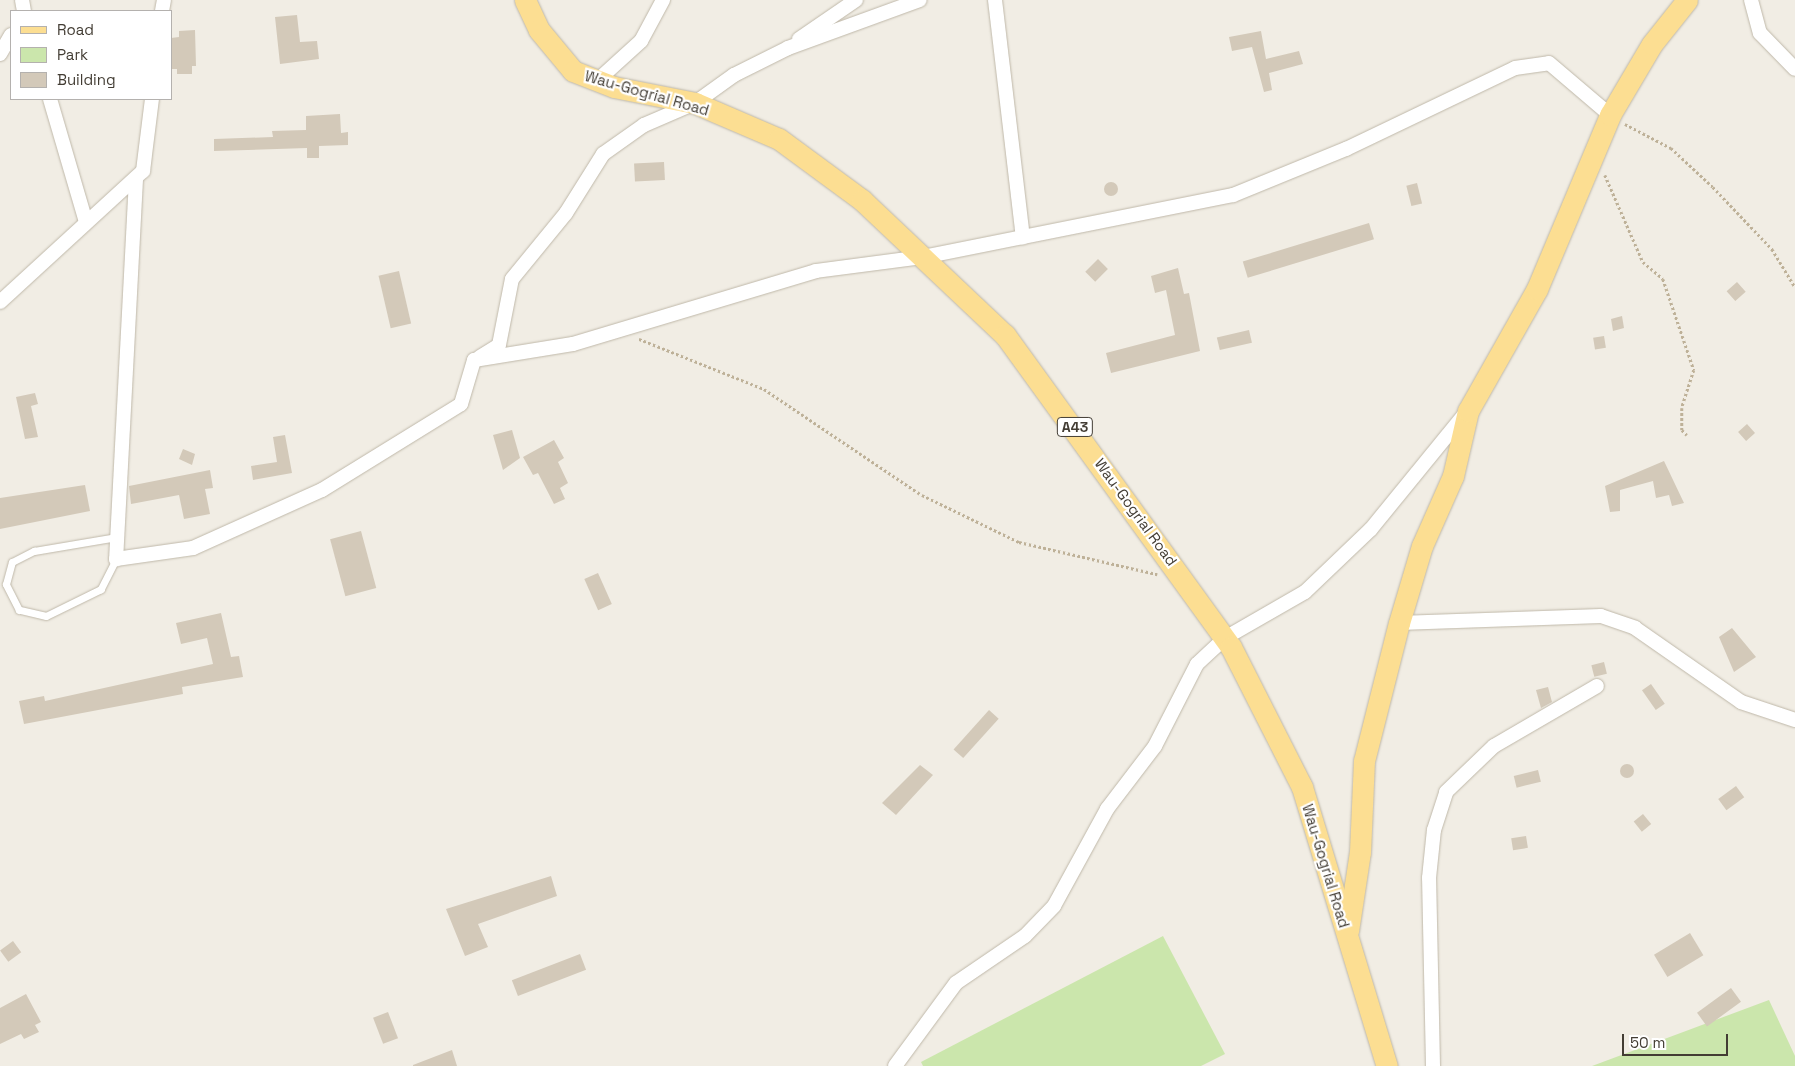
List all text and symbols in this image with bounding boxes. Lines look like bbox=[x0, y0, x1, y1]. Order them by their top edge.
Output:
legend bbox=[10, 10, 172, 100]
text: Road bbox=[57, 20, 94, 39]
text: Park bbox=[57, 45, 88, 64]
street label: Wau-Gogrial Road bbox=[583, 67, 711, 119]
text: Building bbox=[57, 70, 116, 89]
road number: A43 bbox=[1056, 416, 1094, 438]
street label: Wau-Gogrial Road bbox=[1091, 455, 1181, 569]
street label: Wau-Gogrial Road bbox=[1299, 802, 1353, 930]
scale bar bbox=[1625, 1024, 1731, 1056]
text: 50 m bbox=[1630, 1033, 1665, 1052]

